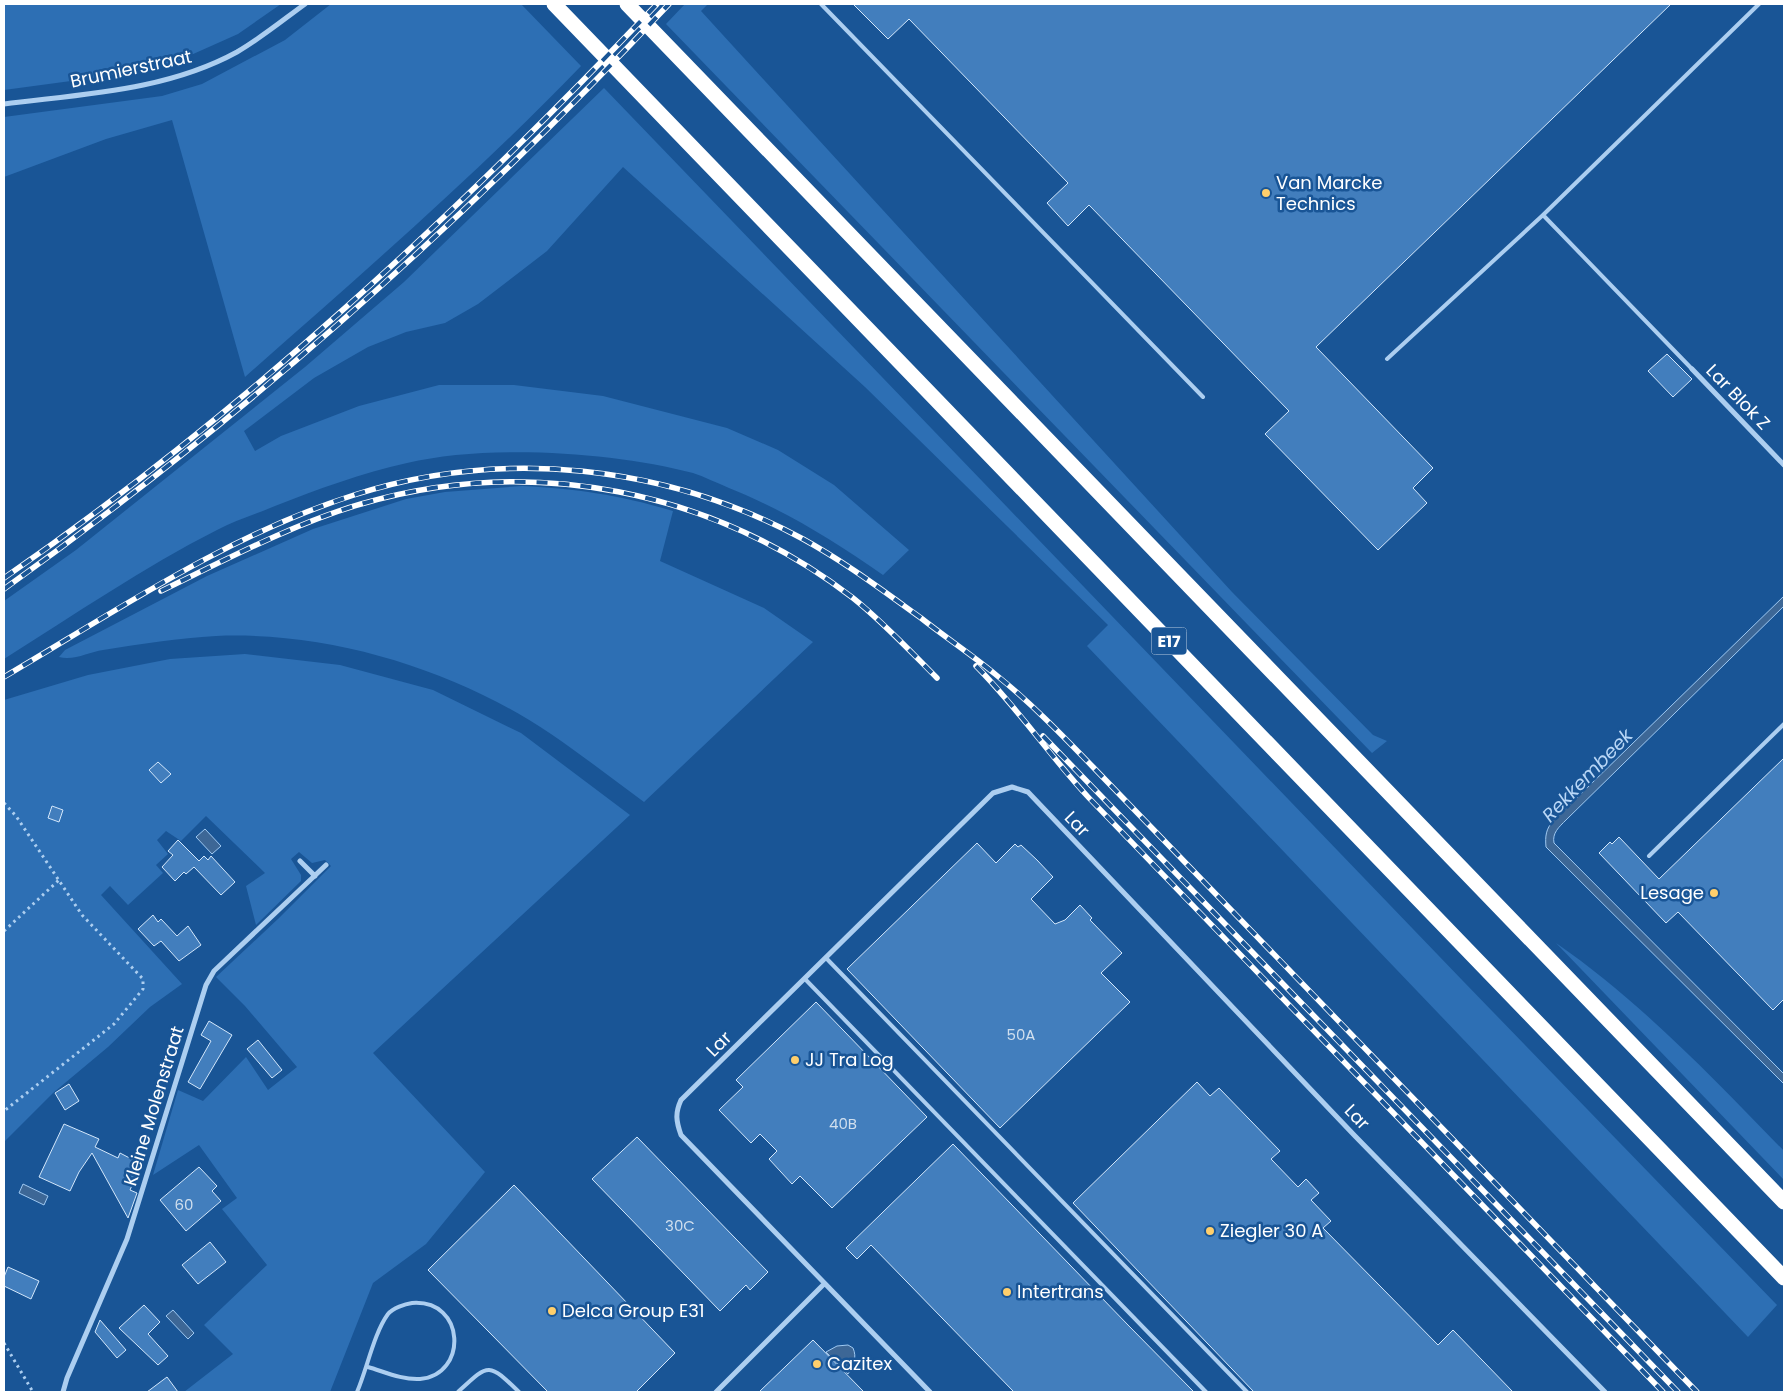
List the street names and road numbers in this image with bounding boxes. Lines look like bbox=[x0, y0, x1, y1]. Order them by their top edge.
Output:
street label: Brumierstraat bbox=[68, 43, 194, 94]
street label: Lar Blok Z bbox=[1701, 358, 1776, 435]
road number: E17 bbox=[1152, 627, 1186, 654]
street label: Lar bbox=[1059, 805, 1096, 842]
street label: Kleine Molenstraat bbox=[117, 1023, 190, 1189]
street label: Lar bbox=[700, 1025, 737, 1062]
street label: Lar bbox=[1339, 1098, 1376, 1135]

